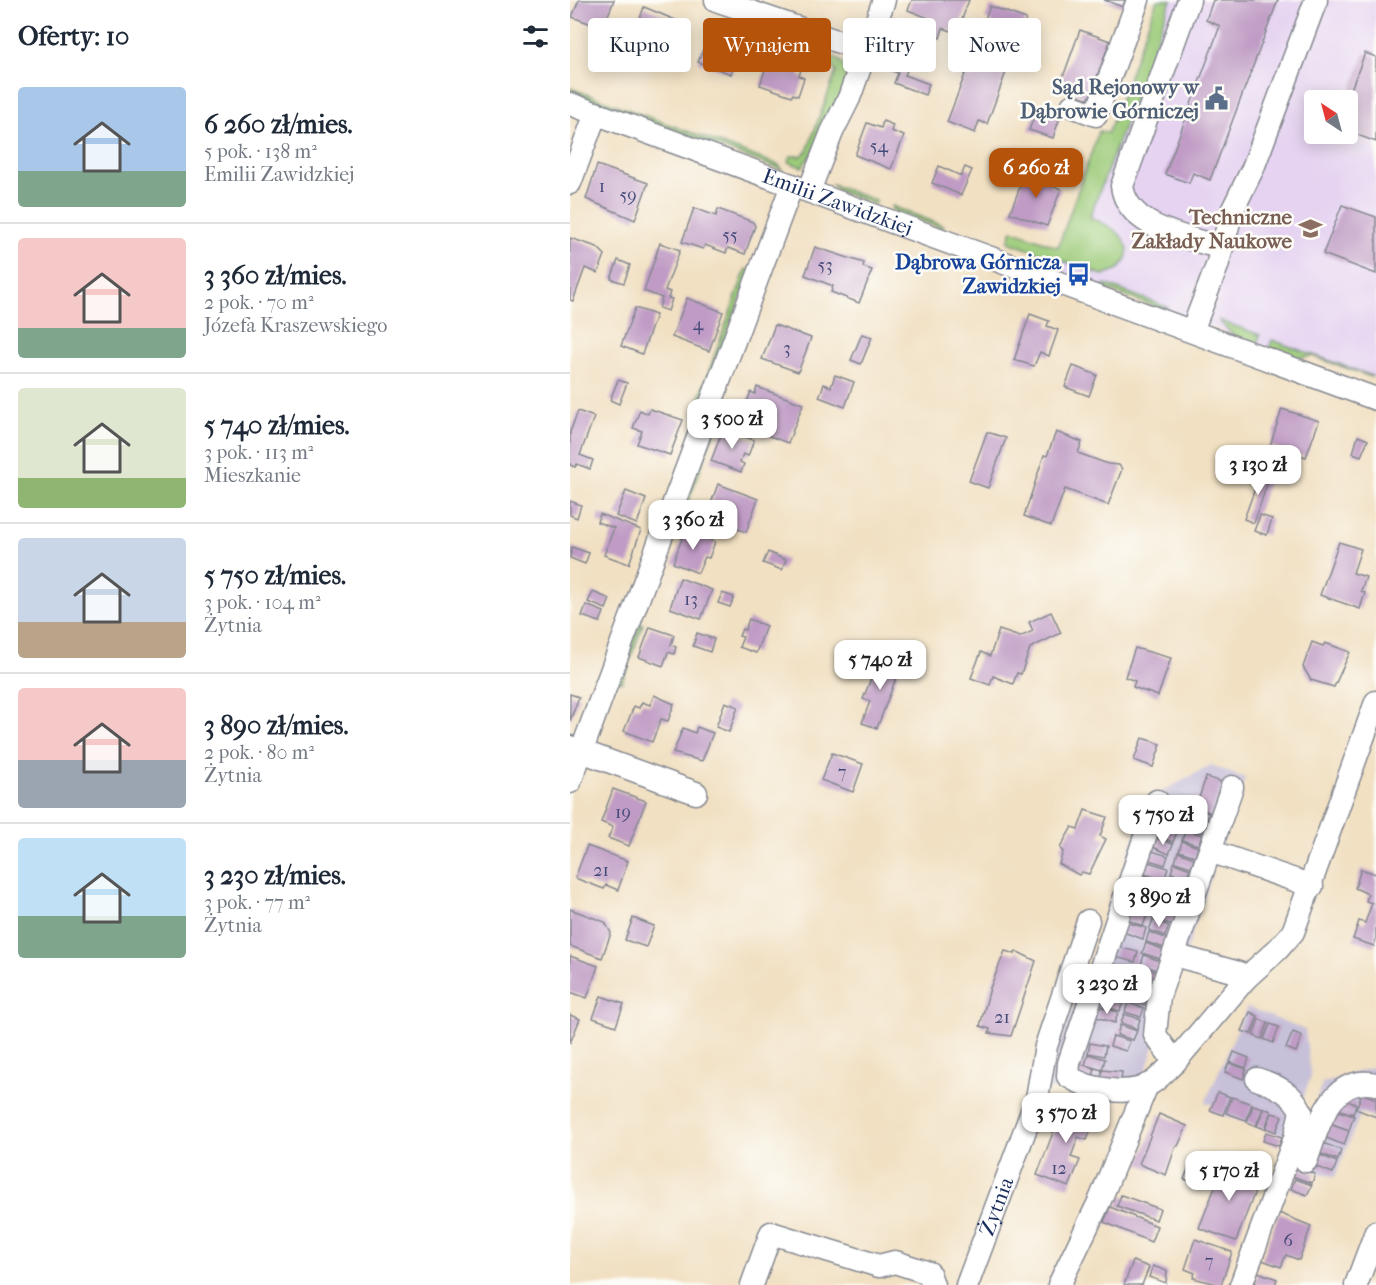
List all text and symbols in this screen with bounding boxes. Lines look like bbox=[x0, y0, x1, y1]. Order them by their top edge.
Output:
chip: Kupno bbox=[588, 18, 691, 72]
chip: Wynajem bbox=[703, 18, 831, 72]
chip: Filtry bbox=[843, 18, 936, 72]
chip: Nowe bbox=[948, 18, 1041, 72]
icon: filters bbox=[519, 20, 552, 53]
text: Oferty: 10 bbox=[18, 21, 129, 52]
place label: Sąd Rejonowy w Dąbrowie Górniczej bbox=[1020, 75, 1200, 124]
public building icon: Sąd Rejonowy w Dąbrowie Górniczej bbox=[1204, 86, 1230, 112]
north arrow bbox=[1304, 90, 1358, 144]
map controls bbox=[1304, 90, 1358, 144]
text: 6 260 zł/mies. bbox=[204, 109, 353, 140]
icon: home bbox=[66, 111, 138, 183]
house number: 54 bbox=[870, 136, 889, 157]
text: 5 pok. · 138 m² bbox=[204, 140, 317, 163]
pin: 6 260 zł bbox=[974, 148, 1098, 199]
text: 6 260 zł bbox=[1003, 156, 1069, 179]
text: Emilii Zawidzkiej bbox=[204, 163, 354, 186]
street label: Emilii Zawidzkiej bbox=[759, 164, 916, 240]
house number: 1 bbox=[599, 176, 605, 197]
house number: 59 bbox=[619, 185, 637, 206]
place label: Techniczne Zakłady Naukowe bbox=[1132, 205, 1293, 253]
school or university icon: Techniczne Zakłady Naukowe bbox=[1297, 216, 1323, 242]
house number: 55 bbox=[722, 225, 738, 246]
place label: Dąbrowa Górnicza Zawidzkiej bbox=[895, 250, 1062, 298]
house number: 53 bbox=[817, 255, 833, 276]
text: 3 360 zł/mies. bbox=[204, 260, 347, 291]
bus stop icon: Dąbrowa Górnicza Zawidzkiej bbox=[1066, 261, 1092, 287]
icon: home bbox=[66, 262, 138, 334]
text: 2 pok. · 70 m² bbox=[204, 291, 314, 314]
text: Józefa Kraszewskiego bbox=[204, 314, 387, 337]
house number: 4 bbox=[693, 314, 704, 335]
house number: 3 bbox=[783, 338, 791, 359]
pin: 3 500 zł bbox=[670, 399, 794, 450]
text: 3 500 zł bbox=[701, 407, 763, 430]
text: 5 740 zł/mies. bbox=[204, 410, 350, 441]
icon: home bbox=[66, 412, 138, 484]
text: 3 pok. · 113 m² bbox=[204, 441, 313, 464]
pin: 3 130 zł bbox=[1196, 445, 1320, 496]
text: 3 130 zł bbox=[1229, 453, 1287, 476]
text: Mieszkanie bbox=[204, 464, 301, 487]
pin: 3 360 zł bbox=[631, 500, 755, 551]
text: 3 360 zł bbox=[662, 508, 724, 531]
text: 5 750 zł/mies. bbox=[204, 560, 346, 591]
icon: home bbox=[66, 562, 138, 634]
house number: 13 bbox=[684, 589, 698, 610]
text: 3 pok. · 104 m² bbox=[204, 591, 321, 614]
text: Żytnia bbox=[204, 614, 262, 637]
pin: 5 740 zł bbox=[818, 640, 942, 691]
text: 5 740 zł bbox=[848, 648, 912, 671]
text: 3 890 zł/mies. bbox=[204, 710, 348, 741]
icon: home bbox=[66, 712, 138, 784]
text: 2 pok. · 80 m² bbox=[204, 741, 314, 764]
house number: 7 bbox=[838, 762, 847, 783]
text: Żytnia bbox=[204, 764, 262, 787]
pin: 5 750 zł bbox=[1101, 795, 1225, 846]
house number: 19 bbox=[615, 802, 631, 823]
text: 5 750 zł bbox=[1133, 803, 1193, 826]
text: 3 230 zł/mies. bbox=[204, 860, 346, 891]
house number: 21 bbox=[593, 860, 609, 881]
icon: home bbox=[66, 862, 138, 934]
pin: 3 890 zł bbox=[1097, 877, 1221, 928]
text: 3 890 zł bbox=[1128, 885, 1190, 908]
text: 3 pok. · 77 m² bbox=[204, 891, 310, 914]
text: Żytnia bbox=[204, 914, 262, 937]
pin: 3 230 zł bbox=[1045, 964, 1169, 1015]
text: 3 230 zł bbox=[1077, 972, 1137, 995]
house number: 21 bbox=[994, 1007, 1010, 1028]
pin: 3 570 zł bbox=[1004, 1093, 1128, 1144]
text: 3 570 zł bbox=[1036, 1101, 1096, 1124]
pin: 5 170 zł bbox=[1167, 1151, 1291, 1202]
house number: 12 bbox=[1051, 1158, 1067, 1179]
text: 5 170 zł bbox=[1199, 1159, 1259, 1182]
street label: Żytnia bbox=[975, 1173, 1018, 1239]
house number: 6 bbox=[1283, 1230, 1293, 1251]
house number: 7 bbox=[1205, 1251, 1214, 1272]

